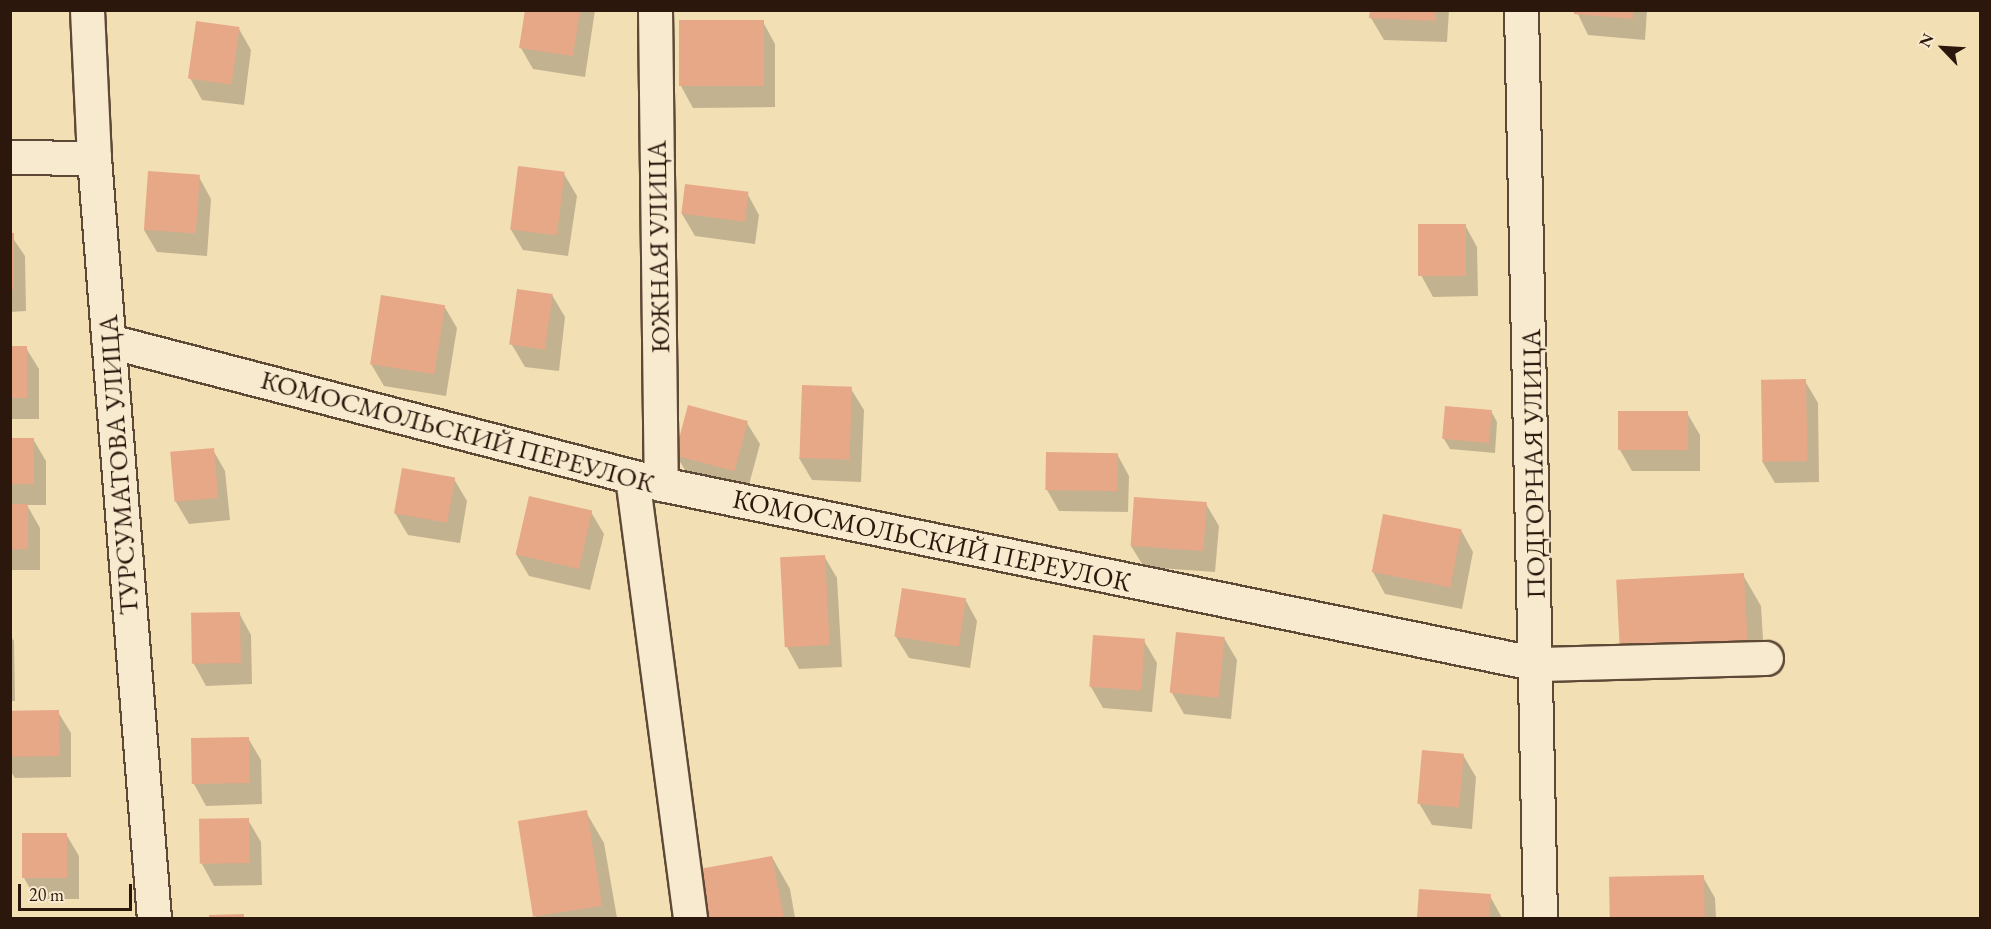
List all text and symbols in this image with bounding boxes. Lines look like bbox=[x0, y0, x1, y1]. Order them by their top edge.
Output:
north arrow bbox=[1913, 18, 1973, 78]
text: N bbox=[1914, 30, 1938, 50]
street label: ЮЖНАЯ УЛИЦА bbox=[640, 140, 676, 354]
street label: ТУРСУМАТОВА УЛИЦА bbox=[91, 314, 145, 616]
street label: ПОДГОРНАЯ УЛИЦА bbox=[1514, 329, 1552, 599]
street label: КОМОСМОЛЬСКИЙ ПЕРЕУЛОК bbox=[257, 363, 659, 499]
street label: КОМОСМОЛЬСКИЙ ПЕРЕУЛОК bbox=[730, 482, 1134, 598]
scale bar bbox=[21, 872, 135, 910]
text: 20 m bbox=[29, 883, 64, 906]

